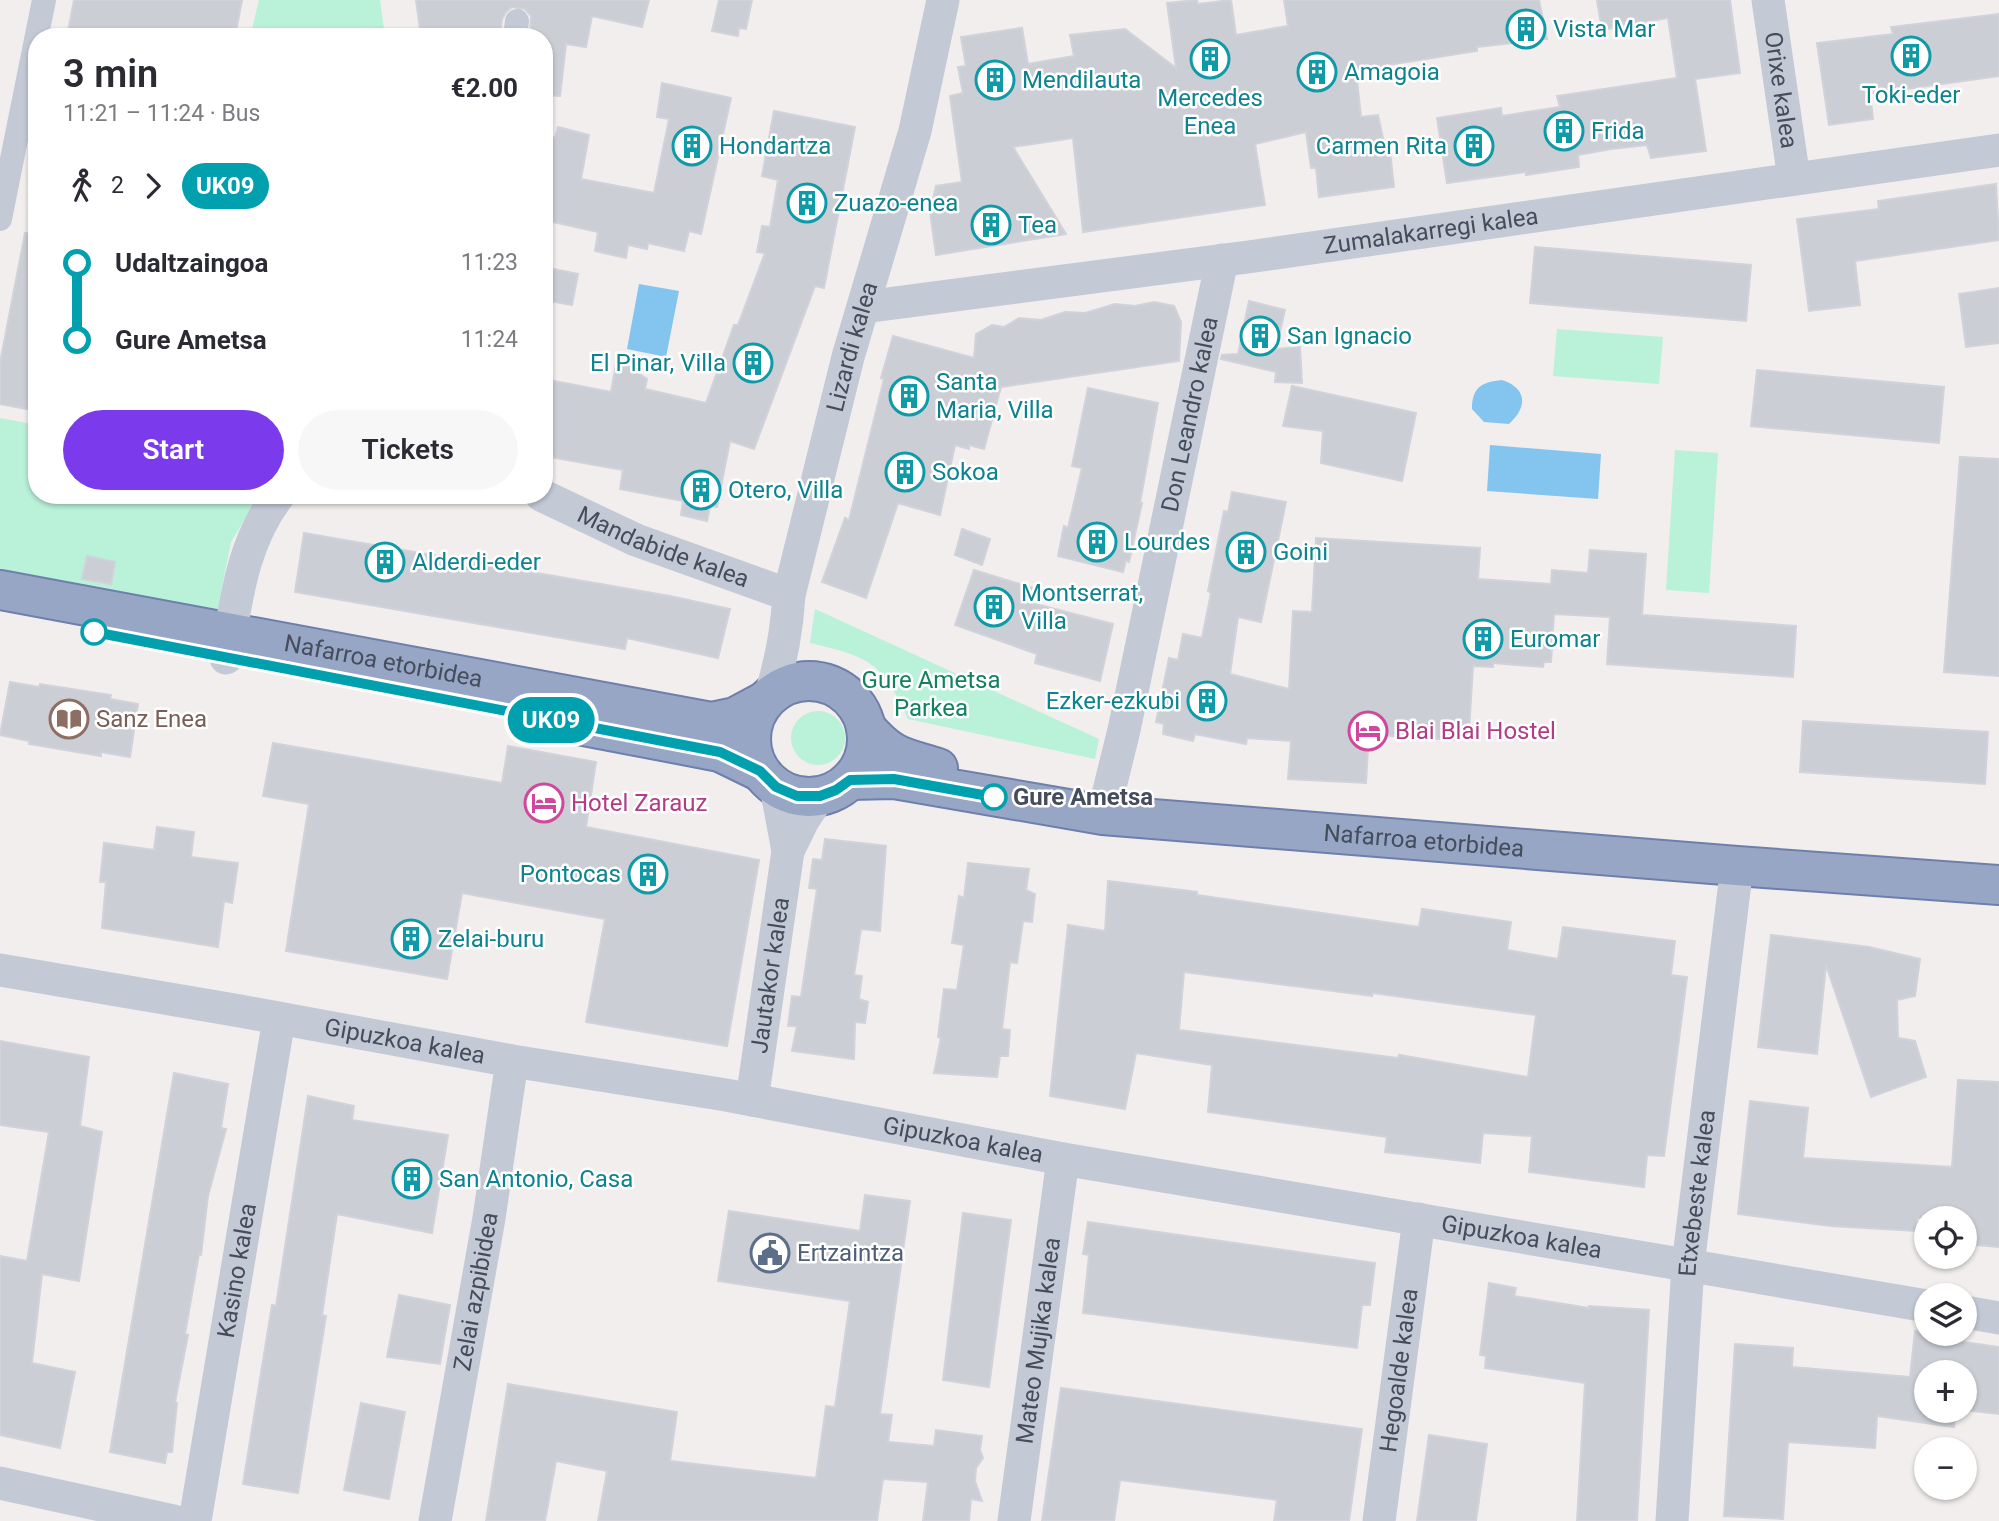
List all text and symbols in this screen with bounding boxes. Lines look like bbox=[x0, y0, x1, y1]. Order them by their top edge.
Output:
building icon: Vista Mar bbox=[1505, 8, 1547, 50]
place label: Vista Mar bbox=[1553, 15, 1656, 43]
street label: Orixe kalea bbox=[1759, 30, 1803, 150]
building icon: Toki-eder bbox=[1890, 35, 1932, 77]
building icon: Mercedes Enea bbox=[1189, 38, 1231, 80]
building icon: Amagoia bbox=[1296, 51, 1338, 93]
text: 3 min bbox=[63, 52, 158, 96]
place label: Amagoia bbox=[1344, 58, 1440, 86]
building icon: Mendilauta bbox=[974, 59, 1016, 101]
place label: Mendilauta bbox=[1022, 66, 1141, 94]
text: €2.00 bbox=[451, 73, 518, 103]
place label: Toki-eder bbox=[1862, 81, 1960, 109]
place label: Mercedes Enea bbox=[1157, 84, 1263, 140]
text: 11:21 – 11:24 · Bus bbox=[63, 100, 260, 127]
building icon: Frida bbox=[1543, 110, 1585, 152]
place label: Frida bbox=[1591, 117, 1645, 145]
building icon: Hondartza bbox=[671, 125, 713, 167]
building icon: Carmen Rita bbox=[1453, 125, 1495, 167]
place label: Hondartza bbox=[719, 132, 831, 160]
place label: Carmen Rita bbox=[1316, 132, 1447, 160]
icon: walk bbox=[63, 167, 101, 205]
icon: forward bbox=[134, 167, 172, 205]
text: 2 bbox=[111, 172, 124, 199]
text: UK09 bbox=[196, 172, 255, 200]
building icon: Zuazo-enea bbox=[786, 182, 828, 224]
place label: Zuazo-enea bbox=[834, 189, 958, 217]
street label: Zumalakarregi kalea bbox=[1322, 202, 1540, 260]
building icon: Tea bbox=[970, 204, 1012, 246]
place label: Tea bbox=[1018, 211, 1057, 239]
text: Udaltzaingoa bbox=[115, 248, 268, 278]
text: 11:23 bbox=[461, 249, 518, 276]
street label: Lizardi kalea bbox=[821, 278, 884, 415]
street label: Don Leandro kalea bbox=[1156, 314, 1224, 514]
building icon: San Ignacio bbox=[1239, 315, 1281, 357]
place label: San Ignacio bbox=[1287, 322, 1412, 350]
text: Gure Ametsa bbox=[115, 325, 267, 355]
text: 11:24 bbox=[461, 326, 518, 353]
building icon: El Pinar, Villa bbox=[732, 342, 774, 384]
place label: El Pinar, Villa bbox=[590, 349, 726, 377]
place label: Santa Maria, Villa bbox=[936, 368, 1054, 424]
building icon: Santa Maria, Villa bbox=[888, 375, 930, 417]
button: Start bbox=[63, 410, 284, 490]
button: Tickets bbox=[298, 410, 518, 490]
building icon: Sokoa bbox=[884, 451, 926, 493]
place label: Sokoa bbox=[932, 458, 999, 486]
building icon: Otero, Villa bbox=[680, 469, 722, 511]
place label: Otero, Villa bbox=[728, 476, 843, 504]
street label: Mandabide kalea bbox=[573, 500, 753, 593]
building icon: Lourdes bbox=[1076, 521, 1118, 563]
place label: Lourdes bbox=[1124, 528, 1210, 556]
building icon: Goini bbox=[1225, 531, 1267, 573]
place label: Goini bbox=[1273, 538, 1328, 566]
building icon: Alderdi-eder bbox=[364, 541, 406, 583]
place label: Alderdi-eder bbox=[412, 548, 541, 576]
place label: Montserrat, Villa bbox=[1021, 579, 1143, 635]
building icon: Montserrat, Villa bbox=[973, 586, 1015, 628]
building icon: Euromar bbox=[1462, 618, 1504, 660]
unlabelled marker bbox=[81, 619, 107, 645]
place label: Euromar bbox=[1510, 625, 1601, 653]
street label: Nafarroa etorbidea bbox=[282, 629, 485, 693]
park label: Gure Ametsa Parkea bbox=[862, 666, 1000, 722]
building icon: Ezker-ezkubi bbox=[1186, 680, 1228, 722]
place label: Ezker-ezkubi bbox=[1046, 687, 1180, 715]
line badge: UK09 bbox=[502, 697, 600, 743]
library icon: Sanz Enea bbox=[48, 698, 90, 740]
place label: Sanz Enea bbox=[96, 705, 207, 733]
text: UK09 bbox=[522, 706, 580, 734]
hotel icon: Blai Blai Hostel bbox=[1347, 710, 1389, 752]
place label: Blai Blai Hostel bbox=[1395, 717, 1556, 745]
hotel icon: Hotel Zarauz bbox=[523, 782, 565, 824]
place label: Gure Ametsa bbox=[1013, 783, 1153, 811]
marker: Gure Ametsa bbox=[981, 784, 1007, 810]
place label: Hotel Zarauz bbox=[571, 789, 708, 817]
street label: Nafarroa etorbidea bbox=[1322, 819, 1525, 863]
building icon: Pontocas bbox=[627, 853, 669, 895]
place label: Pontocas bbox=[520, 860, 621, 888]
street label: Jautakor kalea bbox=[745, 895, 795, 1055]
building icon: Zelai-buru bbox=[390, 918, 432, 960]
place label: Zelai-buru bbox=[438, 925, 544, 953]
street label: Gipuzkoa kalea bbox=[322, 1013, 487, 1070]
street label: Etxebeste kalea bbox=[1673, 1108, 1721, 1277]
street label: Gipuzkoa kalea bbox=[881, 1111, 1046, 1169]
building icon: San Antonio, Casa bbox=[391, 1158, 433, 1200]
place label: San Antonio, Casa bbox=[439, 1165, 633, 1193]
street label: Kasino kalea bbox=[212, 1201, 262, 1340]
map controls bbox=[1914, 1206, 1977, 1500]
button: locate bbox=[1914, 1206, 1977, 1269]
street label: Zelai azpibidea bbox=[448, 1210, 504, 1373]
street label: Gipuzkoa kalea bbox=[1439, 1210, 1604, 1264]
public building icon: Ertzaintza bbox=[749, 1232, 791, 1274]
street label: Mateo Mujika kalea bbox=[1011, 1236, 1066, 1446]
place label: Ertzaintza bbox=[797, 1239, 904, 1267]
button: layers bbox=[1914, 1283, 1977, 1346]
street label: Hegoalde kalea bbox=[1374, 1287, 1424, 1454]
button: + bbox=[1914, 1360, 1977, 1423]
button: − bbox=[1914, 1437, 1977, 1500]

